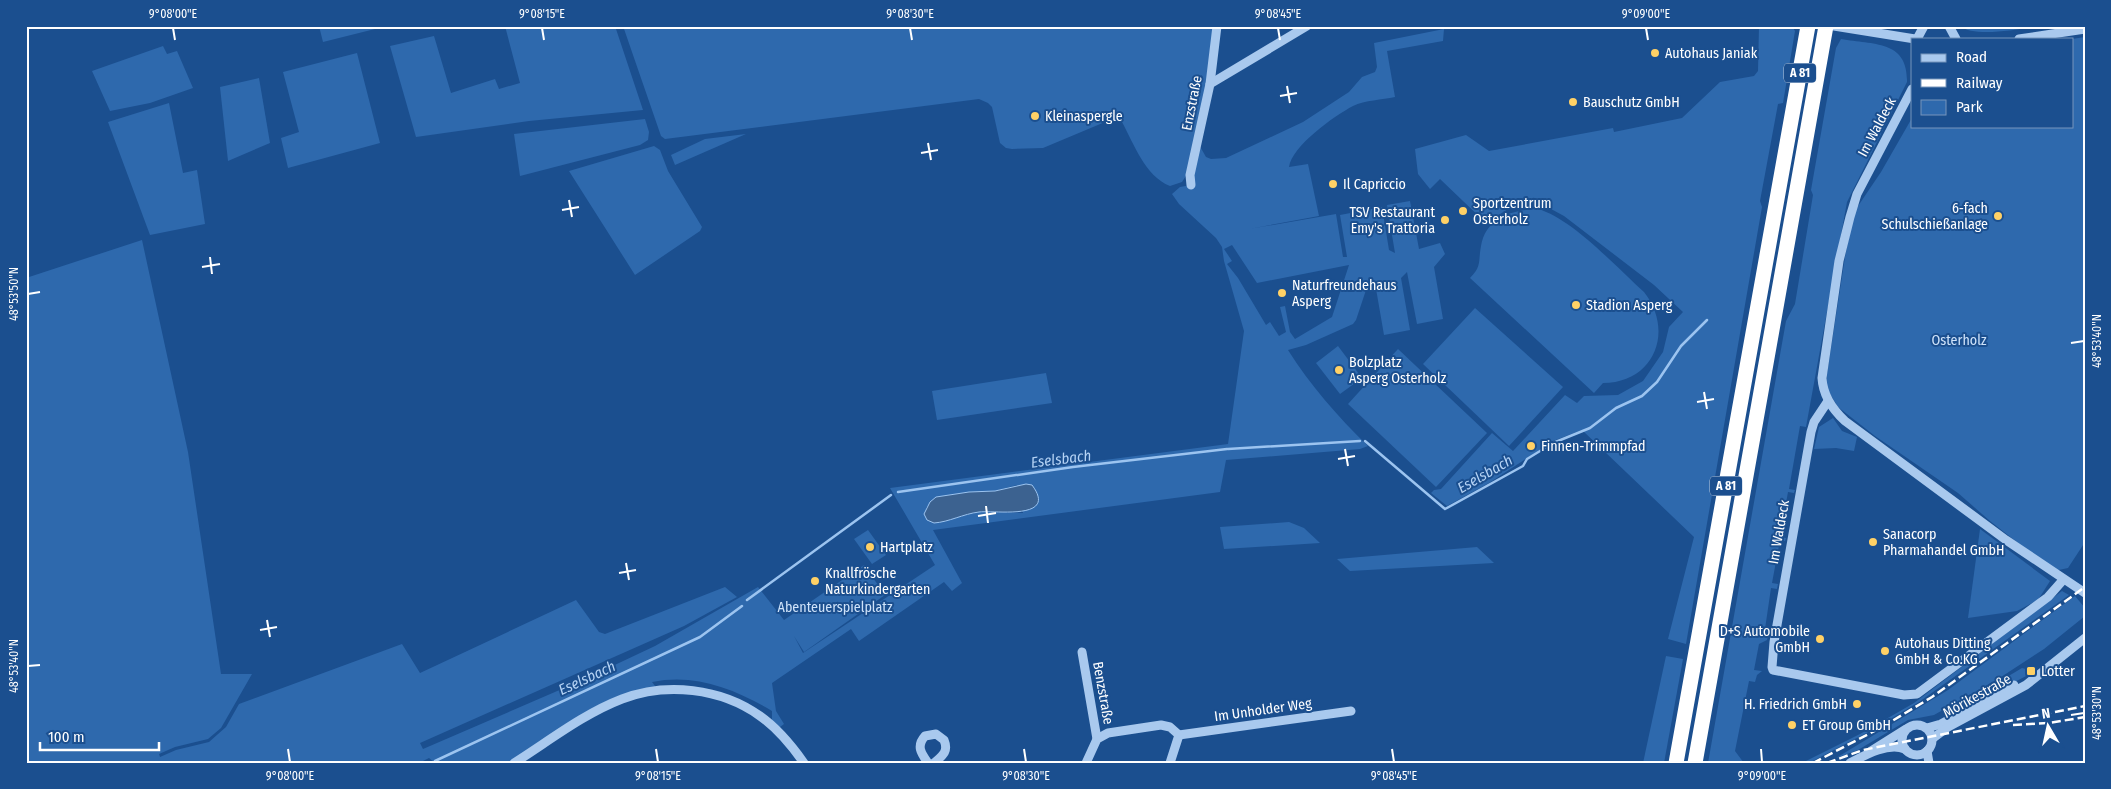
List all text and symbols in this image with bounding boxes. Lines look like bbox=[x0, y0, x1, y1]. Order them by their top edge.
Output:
text: 9°08'00"E bbox=[149, 7, 198, 21]
text: 9°08'15"E bbox=[519, 7, 565, 21]
text: 9°08'30"E bbox=[886, 7, 934, 21]
text: 9°08'45"E bbox=[1255, 7, 1302, 21]
text: 9°09'00"E bbox=[1622, 7, 1671, 21]
legend bbox=[1911, 38, 2074, 128]
place label: Autohaus Janiak bbox=[1665, 45, 1758, 62]
marker: Autohaus Janiak bbox=[1649, 47, 1661, 59]
text: Road bbox=[1956, 48, 1987, 66]
road number: A 81 bbox=[1784, 64, 1816, 82]
street label: Enzstraße bbox=[1178, 74, 1206, 132]
text: Railway bbox=[1956, 74, 2003, 92]
place label: Bauschutz GmbH bbox=[1583, 94, 1680, 111]
street label: Im Waldeck bbox=[1854, 94, 1900, 160]
marker: Bauschutz GmbH bbox=[1567, 96, 1579, 108]
text: Park bbox=[1956, 98, 1983, 116]
place label: Kleinaspergle bbox=[1045, 108, 1123, 125]
marker: Kleinaspergle bbox=[1029, 110, 1041, 122]
place label: Il Capriccio bbox=[1343, 176, 1406, 193]
marker: Il Capriccio bbox=[1327, 178, 1339, 190]
place label: Sportzentrum Osterholz bbox=[1473, 195, 1552, 228]
place label: 6-fach Schulschießanlage bbox=[1882, 200, 1988, 233]
place label: TSV Restaurant Emy's Trattoria bbox=[1349, 204, 1435, 237]
marker: Sportzentrum Osterholz bbox=[1457, 205, 1469, 217]
marker: 6-fach Schulschießanlage bbox=[1992, 210, 2004, 222]
marker: TSV Restaurant Emy's Trattoria bbox=[1439, 214, 1451, 226]
text: 48°53'50"N bbox=[7, 267, 21, 321]
place label: Naturfreundehaus Asperg bbox=[1292, 277, 1397, 310]
marker: Naturfreundehaus Asperg bbox=[1276, 287, 1288, 299]
place label: Stadion Asperg bbox=[1586, 297, 1673, 314]
marker: Stadion Asperg bbox=[1570, 299, 1582, 311]
text: 48°53'40"N bbox=[2090, 314, 2104, 368]
park label: Osterholz bbox=[1931, 332, 1987, 349]
place label: Bolzplatz Asperg Osterholz bbox=[1349, 354, 1447, 387]
marker: Bolzplatz Asperg Osterholz bbox=[1333, 364, 1345, 376]
place label: Finnen-Trimmpfad bbox=[1541, 438, 1646, 455]
marker: Finnen-Trimmpfad bbox=[1525, 440, 1537, 452]
water label: Eselsbach bbox=[1030, 446, 1092, 472]
water label: Eselsbach bbox=[1454, 451, 1516, 497]
road number: A 81 bbox=[1710, 476, 1742, 496]
street label: Im Waldeck bbox=[1765, 498, 1793, 566]
place label: Sanacorp Pharmahandel GmbH bbox=[1883, 526, 2005, 559]
marker: Sanacorp Pharmahandel GmbH bbox=[1867, 536, 1879, 548]
place label: Hartplatz bbox=[880, 539, 933, 556]
marker: Hartplatz bbox=[864, 541, 876, 553]
place label: Knallfrösche Naturkindergarten bbox=[825, 565, 930, 598]
marker: Knallfrösche Naturkindergarten bbox=[809, 575, 821, 587]
park label: Abenteuerspielplatz bbox=[778, 599, 893, 616]
place label: D+S Automobile GmbH bbox=[1720, 623, 1810, 656]
marker: D+S Automobile GmbH bbox=[1814, 633, 1826, 645]
place label: Autohaus Ditting GmbH & Co.KG bbox=[1895, 635, 1991, 668]
text: 48°53'40"N bbox=[7, 639, 21, 693]
marker: Autohaus Ditting GmbH & Co.KG bbox=[1879, 645, 1891, 657]
water label: Eselsbach bbox=[556, 657, 618, 699]
street label: Benzstraße bbox=[1089, 660, 1117, 726]
place label: Lotter bbox=[2041, 663, 2075, 680]
marker: Lotter bbox=[2025, 665, 2037, 677]
street label: Mörikestraße bbox=[1940, 670, 2014, 722]
text: 48°53'30"N bbox=[2090, 686, 2104, 740]
street label: Im Unholder Weg bbox=[1213, 695, 1313, 725]
place label: H. Friedrich GmbH bbox=[1744, 696, 1847, 713]
marker: H. Friedrich GmbH bbox=[1851, 698, 1863, 710]
north arrow bbox=[2024, 702, 2074, 752]
text: N bbox=[2041, 705, 2052, 723]
place label: ET Group GmbH bbox=[1802, 717, 1891, 734]
scale bar bbox=[40, 719, 159, 751]
marker: ET Group GmbH bbox=[1786, 719, 1798, 731]
text: 100 m bbox=[48, 728, 85, 746]
text: 9°08'00"E bbox=[266, 769, 315, 783]
text: 9°08'15"E bbox=[635, 769, 681, 783]
text: 9°08'30"E bbox=[1002, 769, 1050, 783]
text: 9°08'45"E bbox=[1371, 769, 1418, 783]
text: 9°09'00"E bbox=[1738, 769, 1787, 783]

